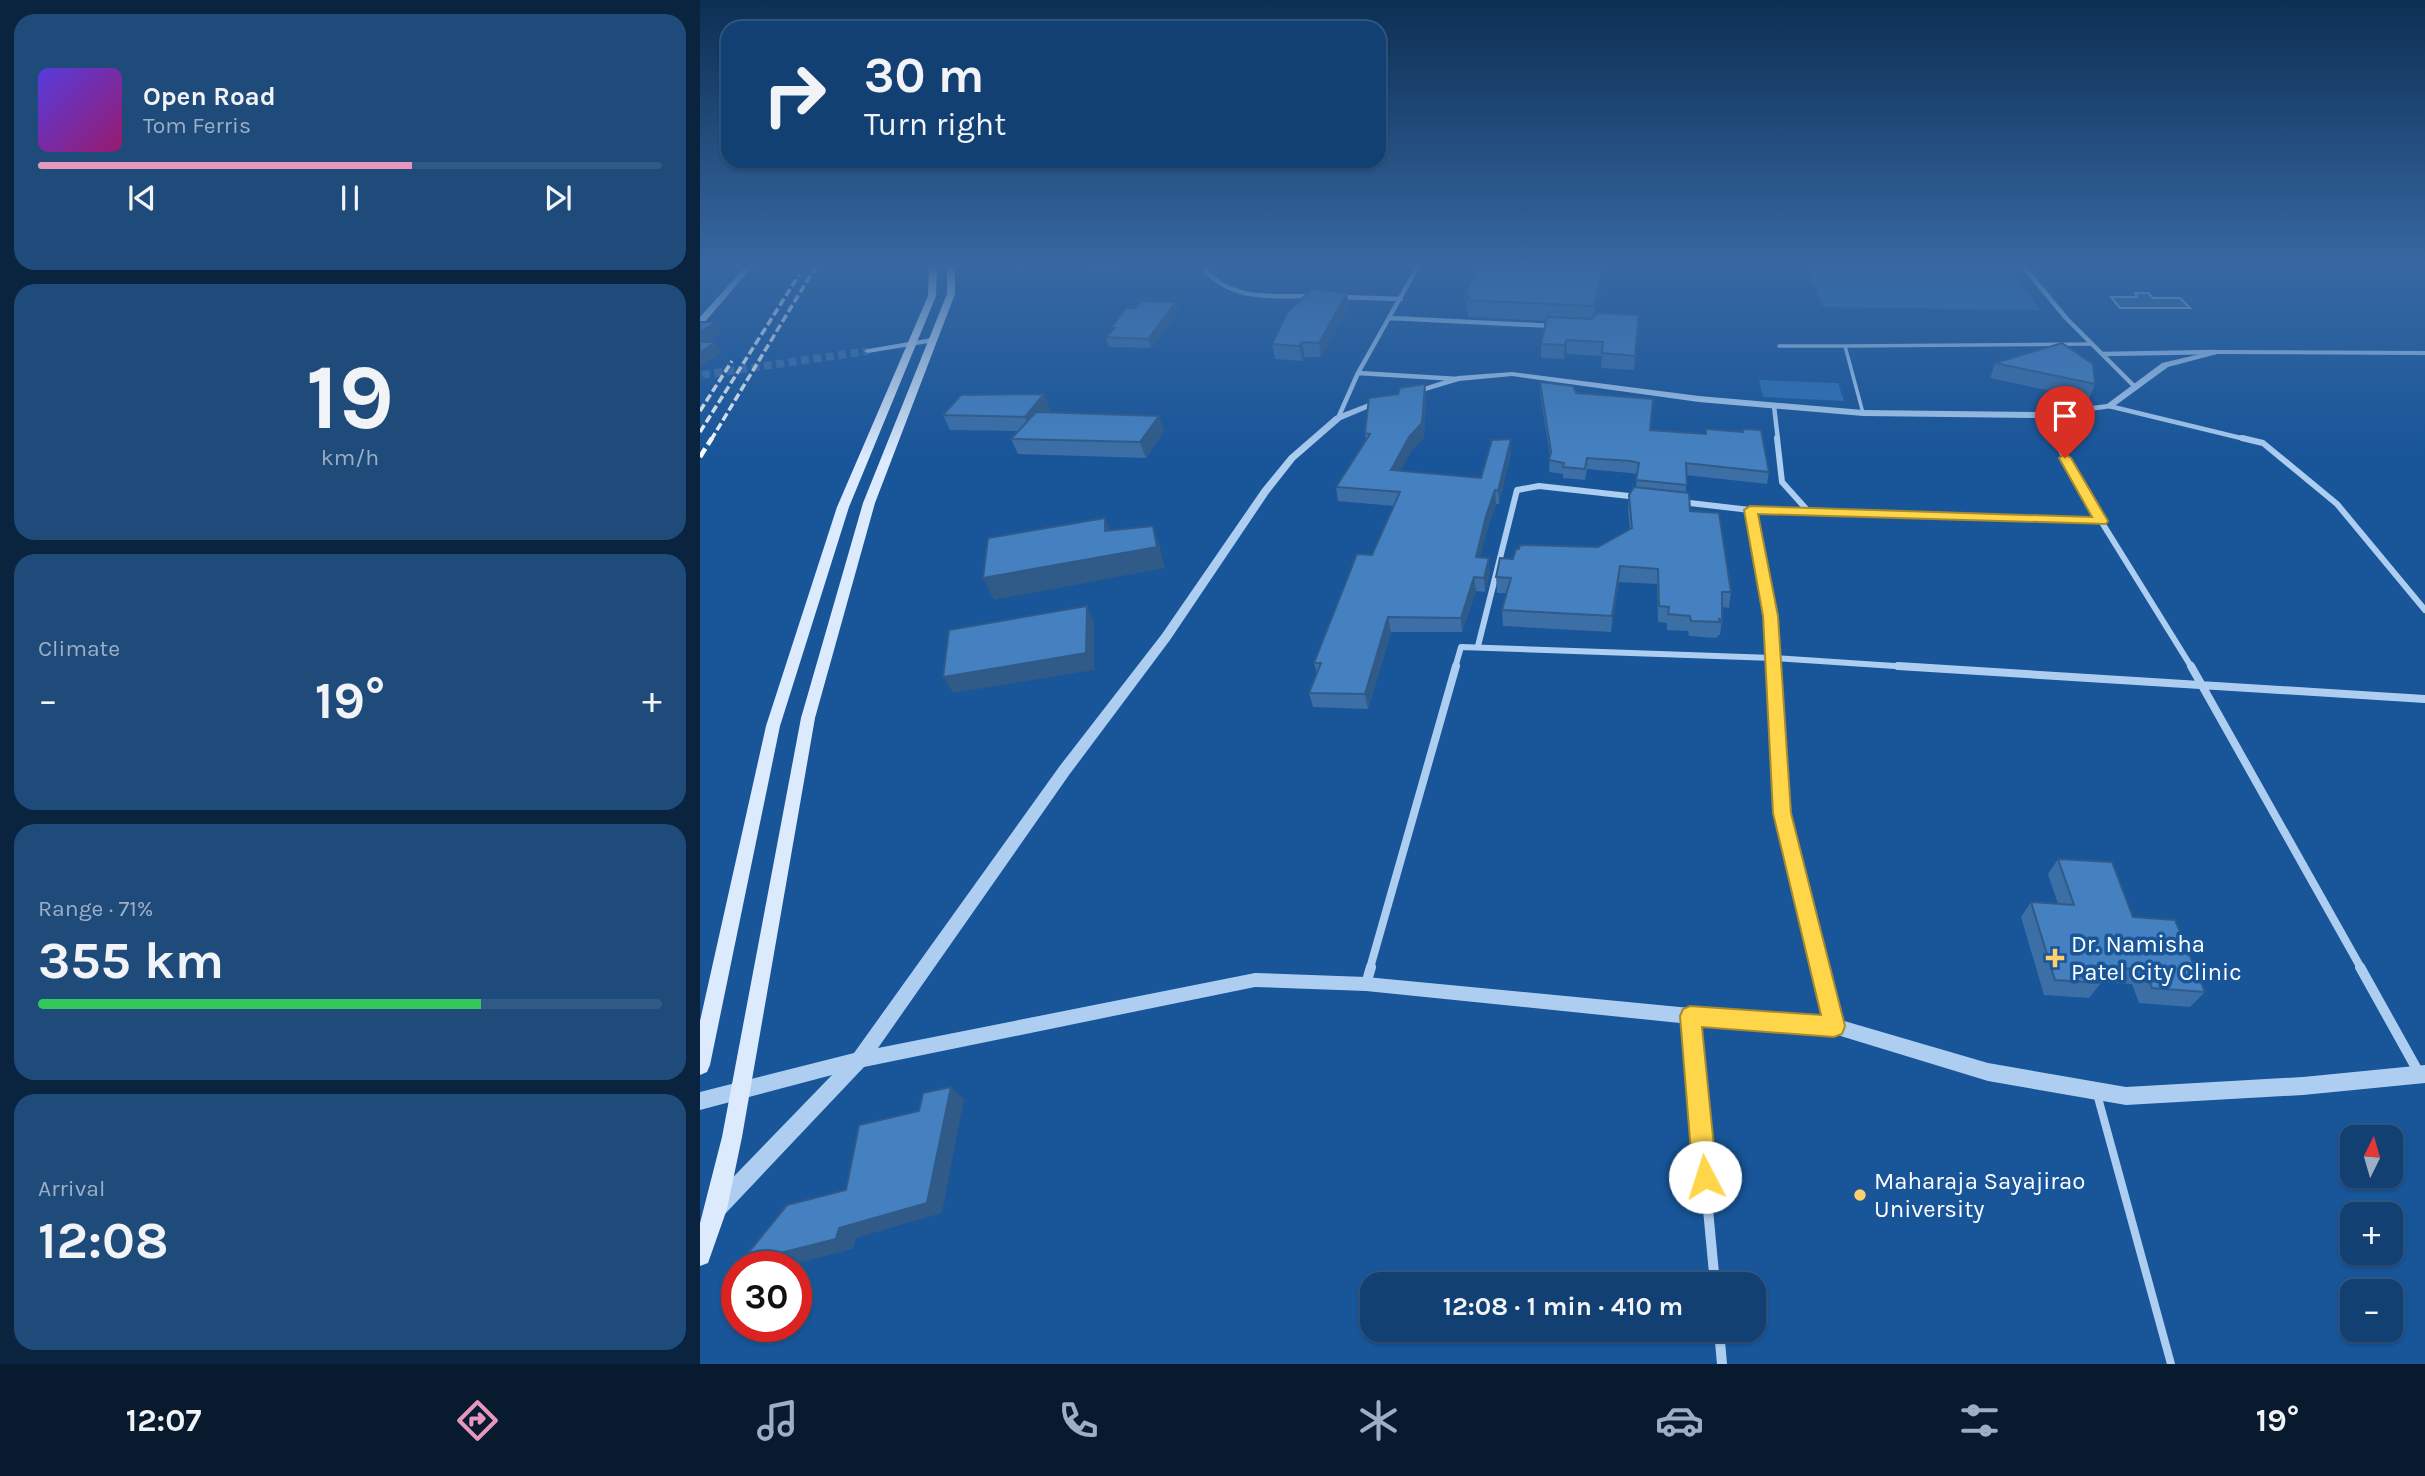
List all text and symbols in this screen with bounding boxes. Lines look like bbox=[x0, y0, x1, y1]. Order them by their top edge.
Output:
text: 30 m bbox=[864, 47, 984, 104]
icon: right bbox=[749, 49, 840, 140]
text: Open Road bbox=[143, 81, 276, 112]
text: Turn right bbox=[864, 106, 1006, 143]
text: Tom Ferris bbox=[143, 112, 251, 139]
icon: previous bbox=[123, 179, 161, 217]
icon: pause bbox=[331, 179, 369, 217]
icon: next bbox=[539, 179, 577, 217]
text: 19 bbox=[306, 345, 394, 451]
pin bbox=[2035, 386, 2095, 458]
icon: arrive bbox=[2046, 397, 2084, 435]
text: km/h bbox=[321, 444, 379, 471]
text: Climate bbox=[38, 635, 120, 662]
text: 19° bbox=[315, 670, 385, 731]
text: − bbox=[38, 678, 58, 723]
text: + bbox=[642, 678, 662, 723]
text: Range · 71% bbox=[38, 895, 154, 922]
text: 355 km bbox=[38, 930, 224, 991]
place label: Dr. Namisha Patel City Clinic bbox=[2071, 930, 2242, 986]
marker: Dr. Namisha Patel City Clinic bbox=[2045, 948, 2065, 968]
north arrow bbox=[2340, 1125, 2403, 1188]
map controls bbox=[2340, 1125, 2403, 1342]
position arrow bbox=[1668, 1140, 1742, 1214]
place label: Maharaja Sayajirao University bbox=[1874, 1167, 2085, 1223]
text: Arrival bbox=[38, 1175, 105, 1202]
marker: Maharaja Sayajirao University bbox=[1852, 1187, 1868, 1203]
button: + bbox=[2340, 1202, 2403, 1265]
text: 12:08 bbox=[38, 1210, 169, 1271]
speed limit sign: 30 bbox=[721, 1251, 812, 1342]
button: − bbox=[2340, 1279, 2403, 1342]
text: 12:08 · 1 min · 410 m bbox=[1443, 1291, 1683, 1322]
icon: directions bbox=[453, 1396, 502, 1445]
icon: music bbox=[753, 1396, 802, 1445]
icon: phone bbox=[1054, 1396, 1103, 1445]
icon: climate bbox=[1354, 1396, 1403, 1445]
icon: car bbox=[1655, 1396, 1704, 1445]
icon: filters bbox=[1955, 1396, 2004, 1445]
text: 12:07 bbox=[126, 1402, 201, 1439]
text: 19° bbox=[2256, 1402, 2299, 1439]

